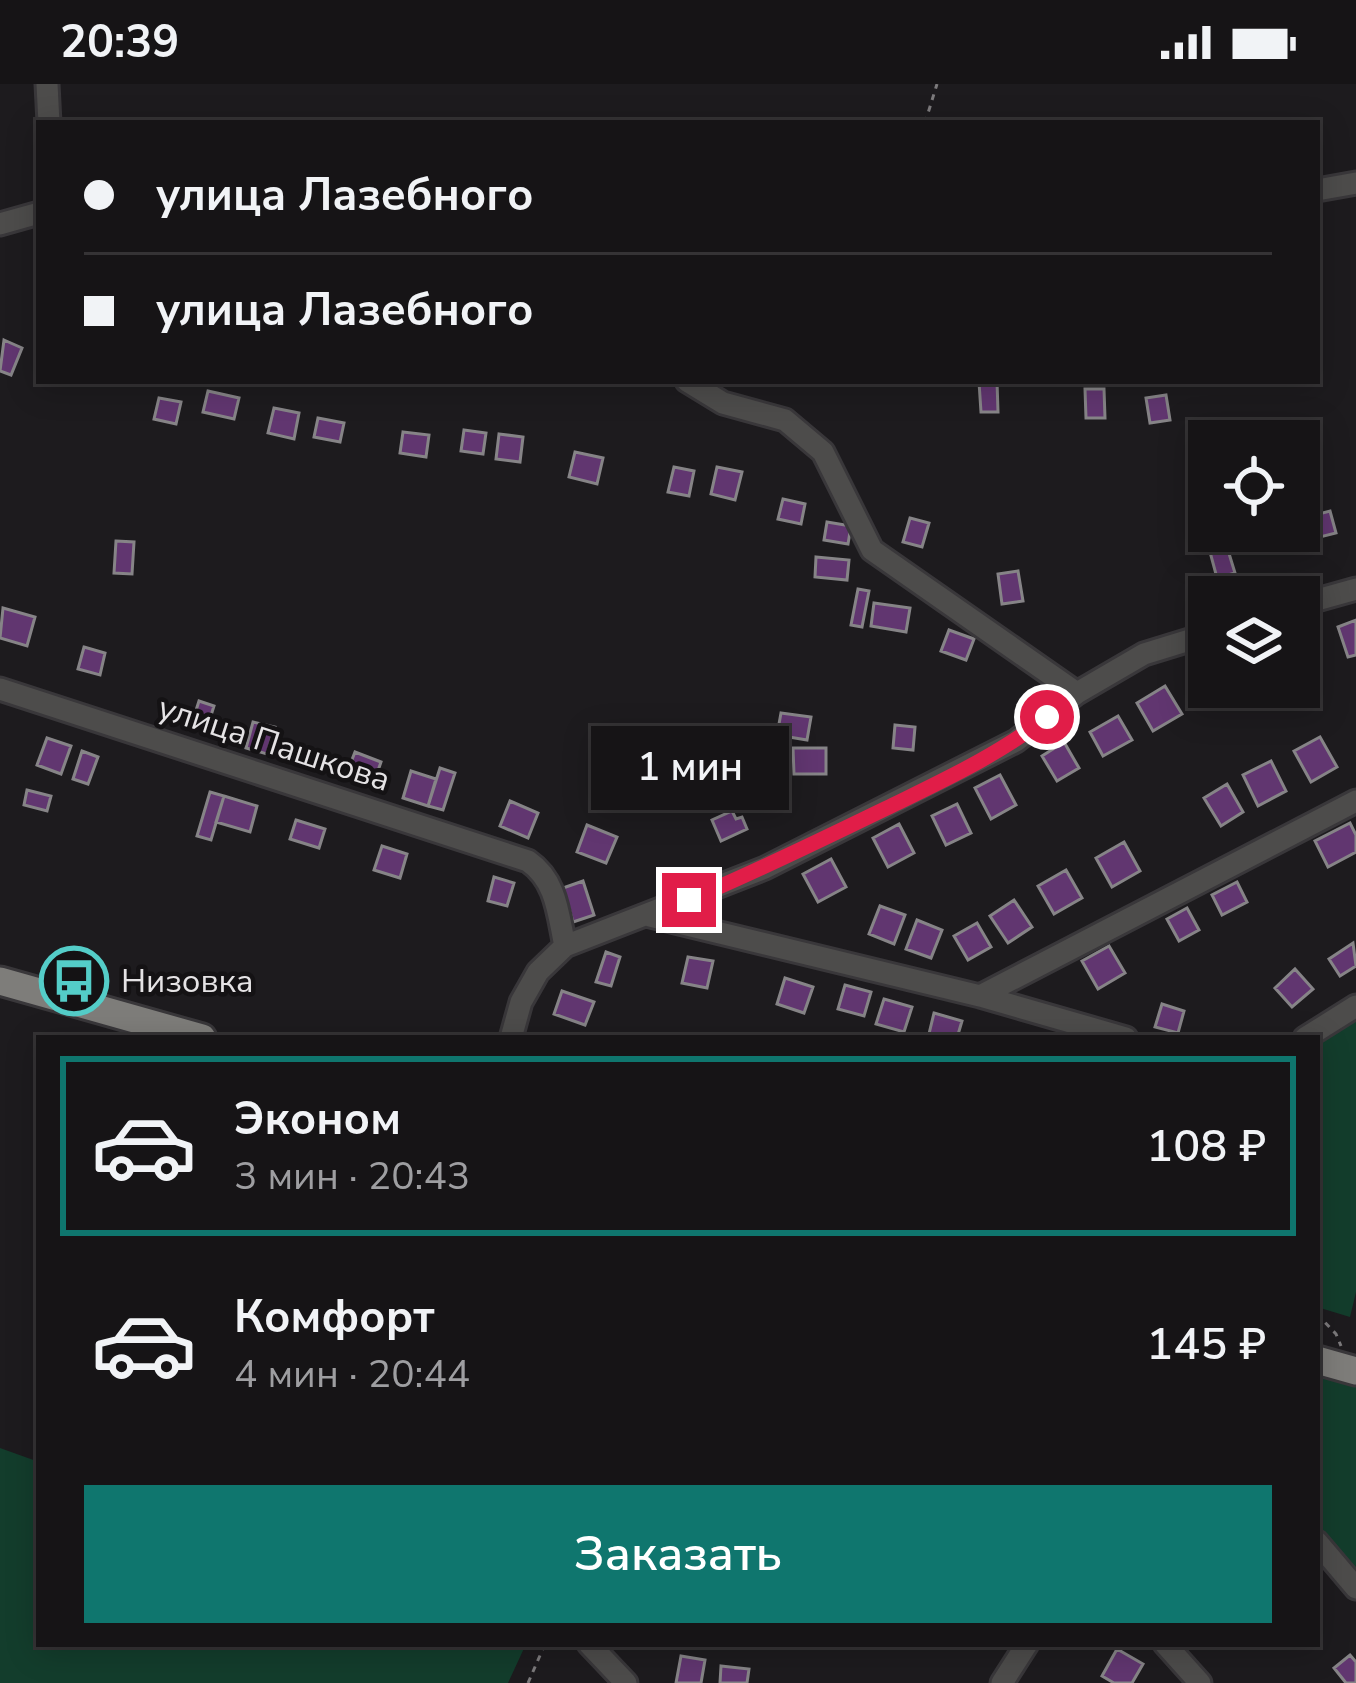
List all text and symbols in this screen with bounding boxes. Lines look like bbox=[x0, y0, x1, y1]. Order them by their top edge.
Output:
text: 20:39 bbox=[60, 12, 179, 73]
text: улица Лазебного bbox=[156, 165, 533, 226]
text: улица Лазебного bbox=[156, 280, 533, 341]
map controls bbox=[1188, 420, 1320, 708]
button: locate bbox=[1188, 420, 1320, 552]
button: layers bbox=[1188, 576, 1320, 708]
street label: улица Пашкова bbox=[152, 685, 396, 803]
route start bbox=[1020, 690, 1074, 744]
callout: 1 мин bbox=[590, 726, 788, 810]
text: 1 мин bbox=[637, 741, 743, 794]
route end bbox=[662, 873, 716, 927]
bus stop icon: Низовка bbox=[39, 946, 109, 1016]
place label: Низовка bbox=[121, 959, 254, 1004]
text: Эконом bbox=[234, 1089, 401, 1150]
icon: car bbox=[90, 1092, 198, 1200]
text: 108 ₽ bbox=[1146, 1116, 1266, 1177]
text: 3 мин · 20:43 bbox=[234, 1150, 470, 1203]
text: Комфорт bbox=[234, 1287, 435, 1348]
icon: car bbox=[90, 1290, 198, 1398]
text: 145 ₽ bbox=[1146, 1314, 1266, 1375]
text: 4 мин · 20:44 bbox=[234, 1348, 470, 1401]
button: Заказать bbox=[84, 1485, 1272, 1623]

